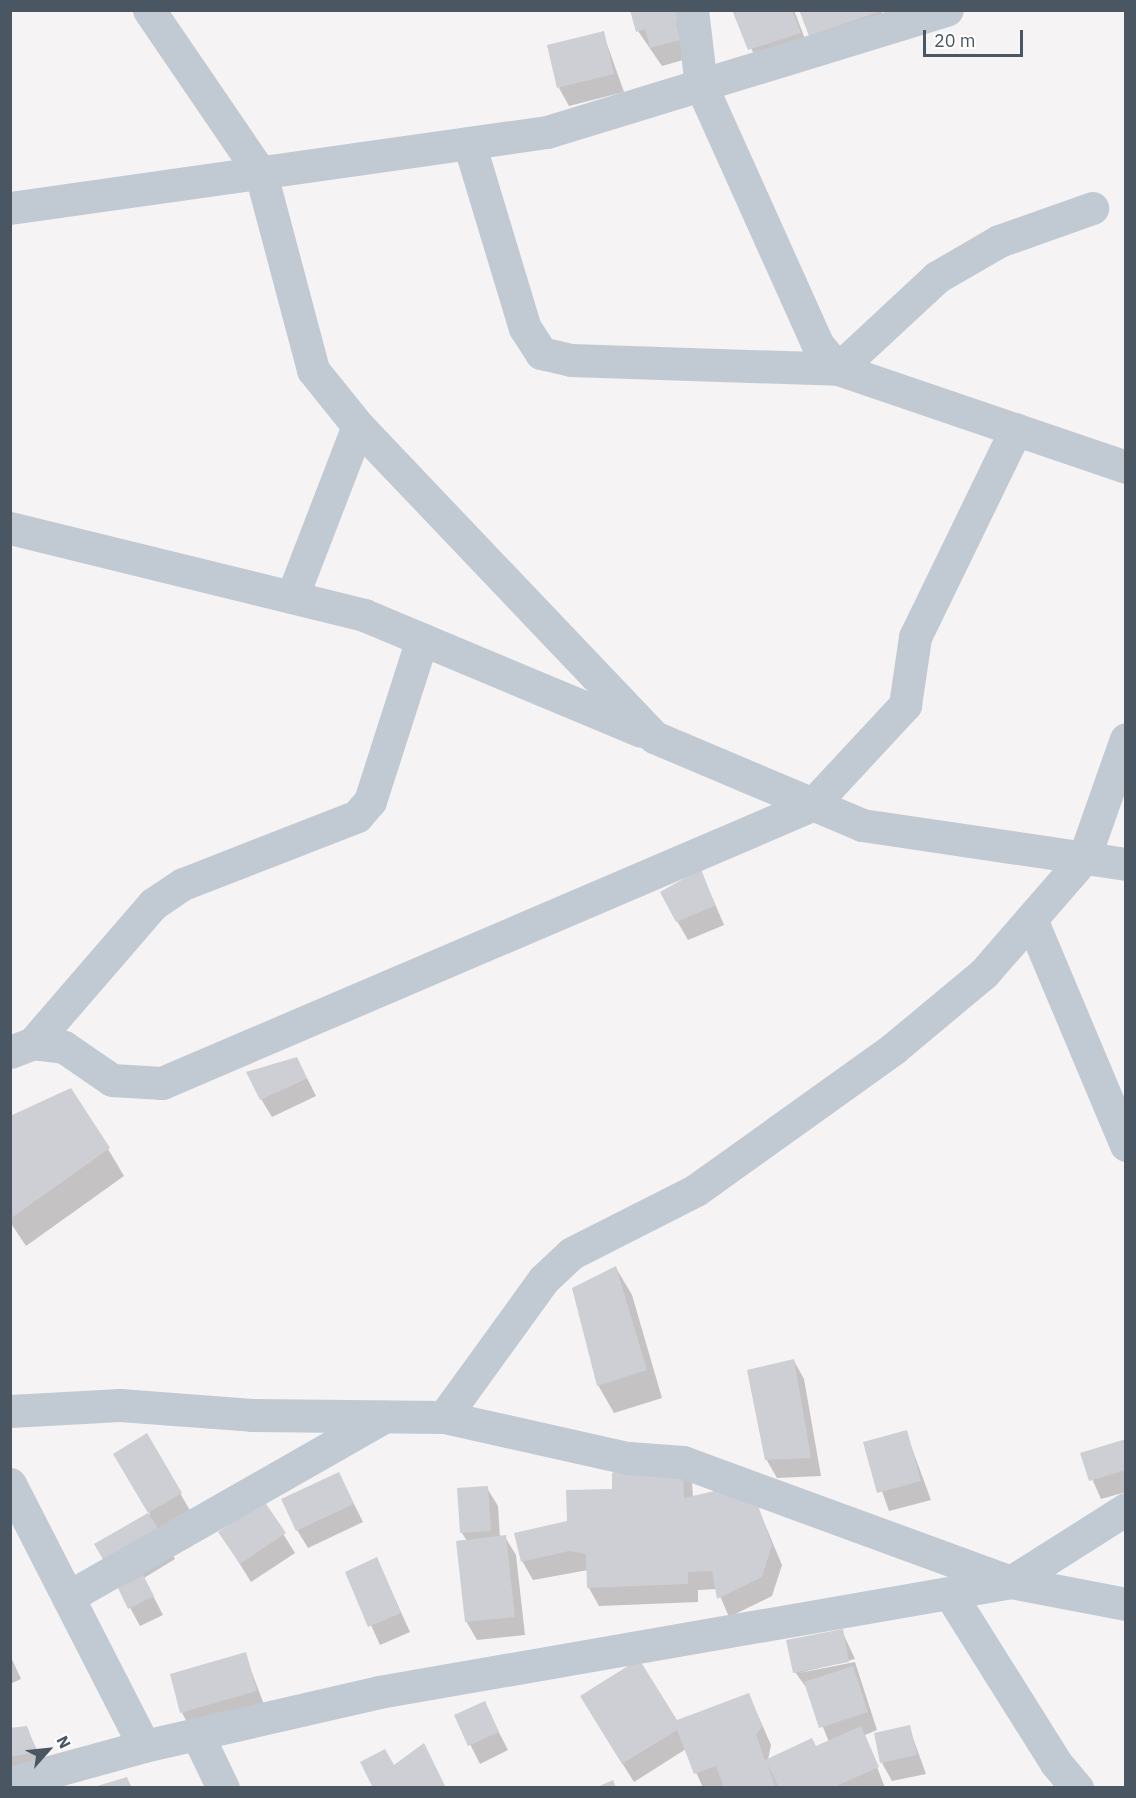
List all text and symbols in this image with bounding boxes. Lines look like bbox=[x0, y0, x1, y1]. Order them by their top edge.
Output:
scale bar bbox=[926, 18, 1026, 56]
text: 20 m bbox=[934, 29, 976, 52]
north arrow bbox=[18, 1720, 78, 1780]
text: N bbox=[52, 1732, 76, 1752]

